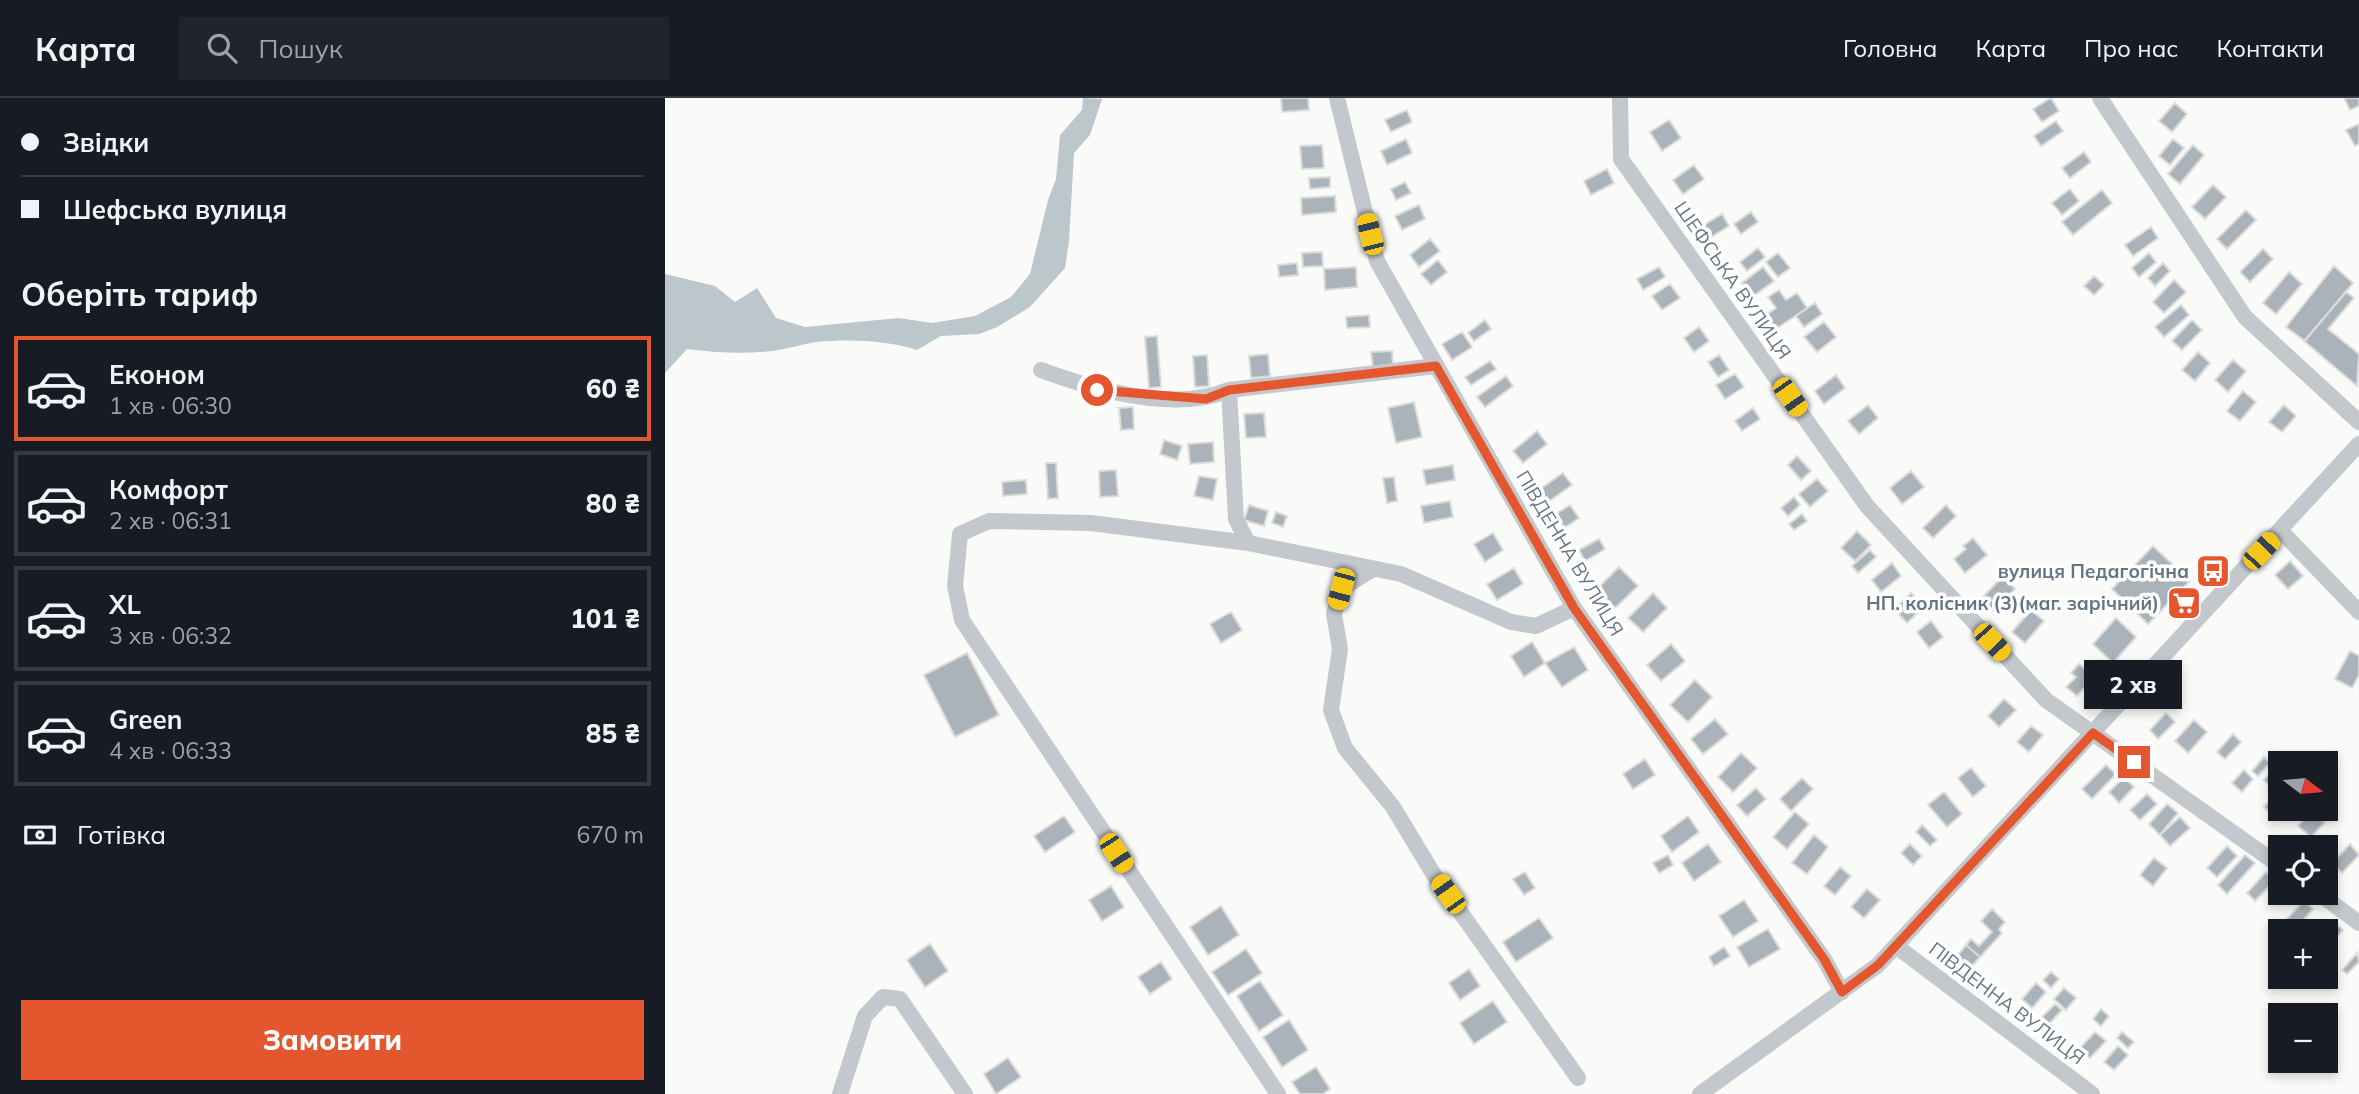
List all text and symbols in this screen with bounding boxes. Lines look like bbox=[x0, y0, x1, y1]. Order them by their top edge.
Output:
search box bbox=[179, 17, 669, 80]
text: Карта bbox=[35, 28, 137, 69]
icon: search bbox=[203, 29, 241, 67]
text: Пошук bbox=[259, 32, 343, 65]
text: Головна bbox=[1843, 33, 1937, 63]
text: Карта bbox=[1975, 33, 2046, 63]
text: Про нас bbox=[2084, 33, 2178, 63]
text: Контакти bbox=[2216, 33, 2324, 63]
text: Звідки bbox=[63, 126, 149, 159]
text: Шефська вулиця bbox=[63, 193, 287, 226]
street label: ШЕФСЬКА ВУЛИЦЯ bbox=[1670, 196, 1796, 364]
car bbox=[1355, 211, 1386, 257]
text: Оберіть тариф bbox=[21, 274, 258, 314]
icon: car bbox=[25, 357, 88, 420]
text: Економ bbox=[109, 358, 205, 391]
text: 60 ₴ bbox=[586, 372, 640, 405]
route start bbox=[1081, 374, 1113, 406]
car bbox=[1770, 374, 1811, 420]
text: 1 хв · 06:30 bbox=[109, 391, 232, 420]
street label: ПІВДЕННА ВУЛИЦЯ bbox=[1511, 466, 1629, 640]
icon: car bbox=[25, 472, 88, 535]
text: Комфорт bbox=[109, 473, 228, 506]
text: 80 ₴ bbox=[586, 487, 640, 520]
text: 2 хв · 06:31 bbox=[109, 506, 232, 535]
car bbox=[2239, 528, 2284, 574]
bus stop icon: вулиця Педагогічна bbox=[2194, 552, 2232, 590]
place label: вулиця Педагогічна bbox=[1998, 559, 2189, 583]
car bbox=[1326, 566, 1357, 612]
supermarket icon: НП. колісник (3)(маг. зарічний) bbox=[2165, 584, 2203, 622]
icon: car bbox=[25, 587, 88, 650]
text: XL bbox=[109, 588, 141, 621]
place label: НП. колісник (3)(маг. зарічний) bbox=[1866, 591, 2159, 615]
text: 101 ₴ bbox=[570, 602, 640, 635]
car bbox=[1970, 619, 2015, 665]
text: 3 хв · 06:32 bbox=[109, 621, 232, 650]
callout: 2 хв bbox=[2085, 660, 2183, 710]
text: 2 хв bbox=[2109, 670, 2157, 699]
icon: car bbox=[25, 702, 88, 765]
text: Green bbox=[109, 703, 182, 736]
text: 85 ₴ bbox=[586, 717, 640, 750]
text: 4 хв · 06:33 bbox=[109, 736, 232, 765]
route end bbox=[2118, 746, 2150, 778]
north arrow bbox=[2268, 751, 2338, 821]
map controls bbox=[2268, 751, 2338, 1073]
icon: cash bbox=[21, 816, 59, 854]
text: Готівка bbox=[77, 818, 166, 851]
text: 670 m bbox=[576, 820, 644, 849]
car bbox=[1096, 830, 1137, 876]
button: locate bbox=[2268, 835, 2338, 905]
car bbox=[1428, 871, 1469, 917]
button: + bbox=[2268, 919, 2338, 989]
street label: ПІВДЕННА ВУЛИЦЯ bbox=[1924, 937, 2090, 1069]
button: Замовити bbox=[21, 1000, 644, 1080]
button: − bbox=[2268, 1003, 2338, 1073]

